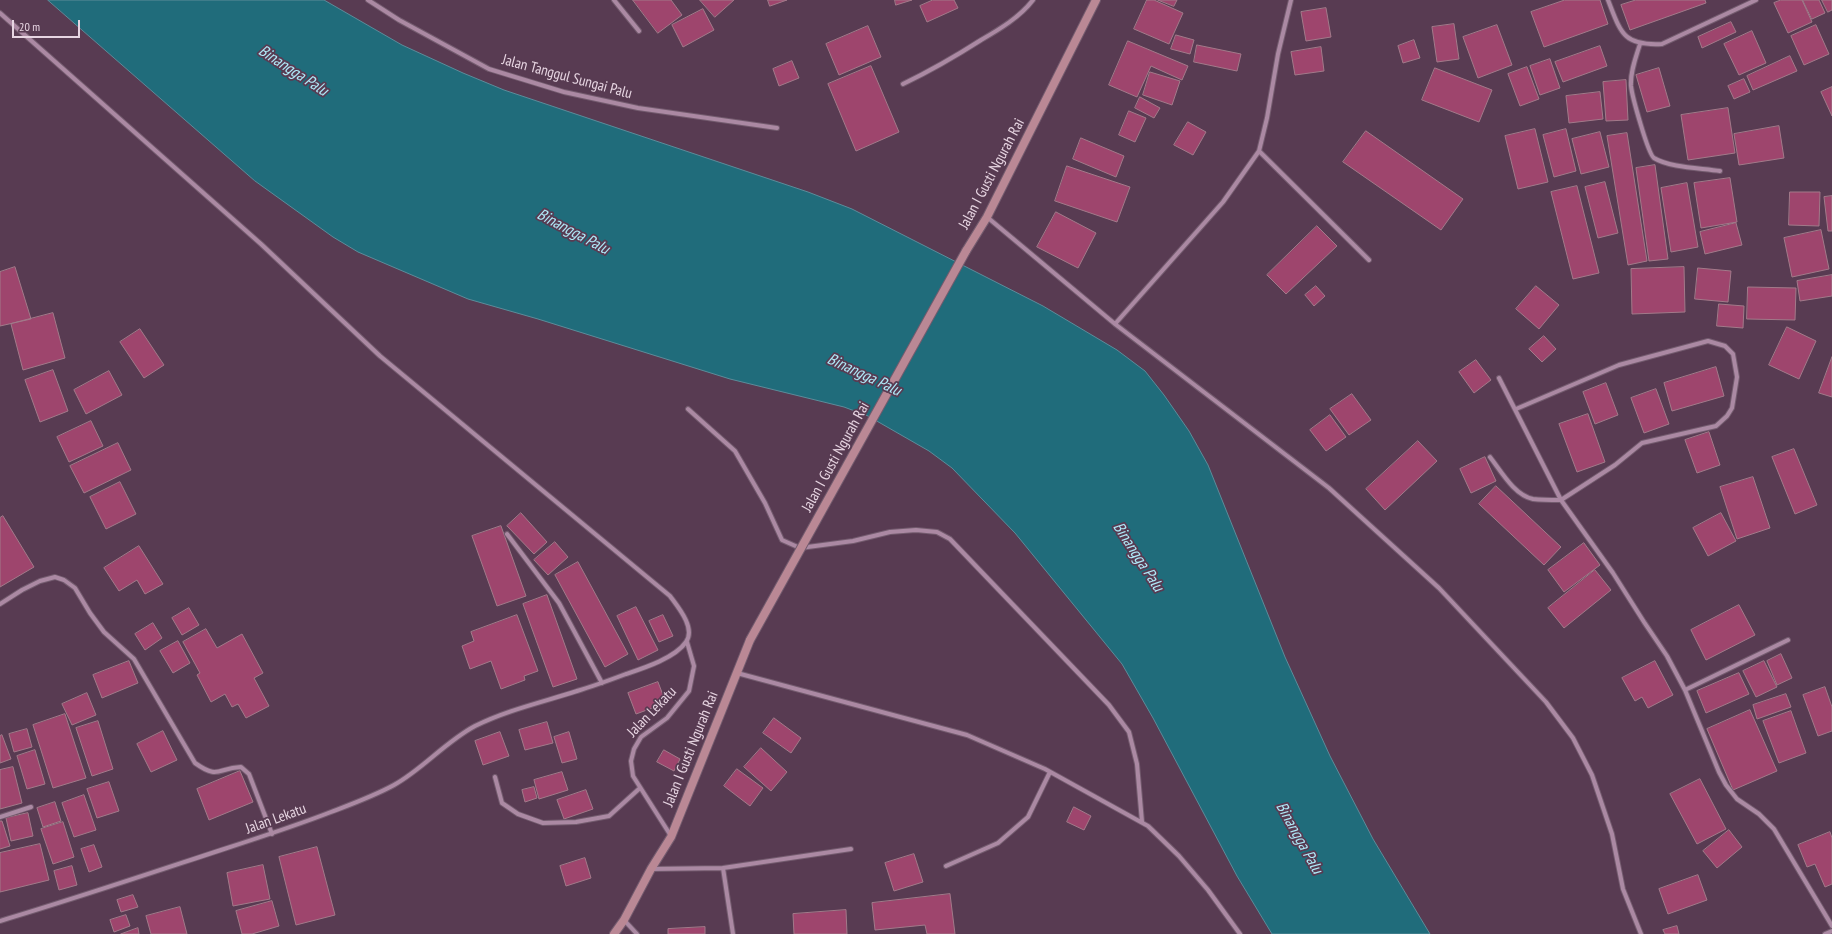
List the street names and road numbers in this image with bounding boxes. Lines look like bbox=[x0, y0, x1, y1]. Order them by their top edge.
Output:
street label: Jalan Tanggul Sungai Palu bbox=[500, 51, 634, 103]
street label: Jalan I Gusti Ngurah Rai bbox=[955, 116, 1029, 232]
street label: Jalan I Gusti Ngurah Rai bbox=[798, 399, 874, 515]
street label: Jalan Lekatu bbox=[624, 683, 680, 741]
street label: Jalan I Gusti Ngurah Rai bbox=[660, 689, 722, 809]
street label: Jalan Lekatu bbox=[243, 800, 309, 838]

